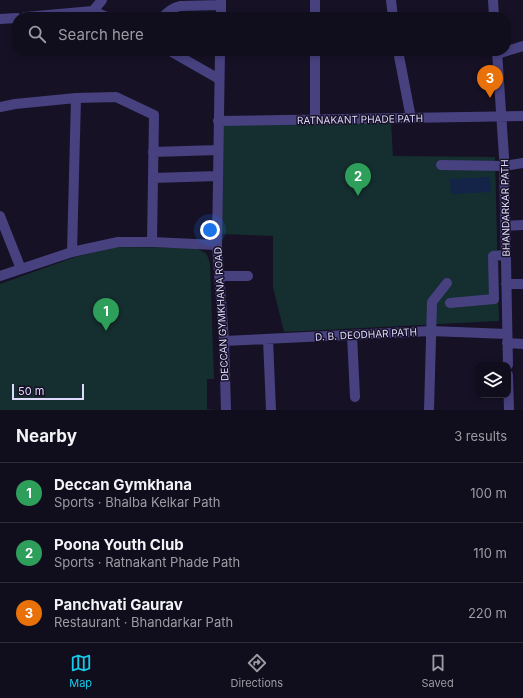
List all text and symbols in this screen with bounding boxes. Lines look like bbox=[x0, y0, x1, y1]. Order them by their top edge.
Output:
search box bbox=[12, 12, 511, 56]
icon: search bbox=[26, 23, 48, 45]
text: Search here bbox=[58, 25, 144, 44]
pin: 3 bbox=[477, 65, 503, 98]
street label: RATNAKANT PHADE PATH bbox=[297, 112, 423, 126]
street label: BHANDARKAR PATH bbox=[498, 159, 512, 257]
pin: 2 bbox=[345, 163, 371, 196]
your location bbox=[200, 220, 220, 240]
street label: DECCAN GYMKHANA ROAD bbox=[211, 247, 231, 381]
pin: 1 bbox=[93, 298, 119, 331]
street label: D. B. DEODHAR PATH bbox=[315, 325, 417, 343]
map controls bbox=[475, 362, 511, 398]
button: layers bbox=[475, 362, 511, 398]
scale bar bbox=[12, 382, 84, 401]
text: 50 m bbox=[18, 384, 44, 398]
text: Nearby bbox=[16, 426, 77, 446]
text: 3 results bbox=[454, 428, 507, 444]
text: Deccan Gymkhana bbox=[54, 475, 192, 494]
text: 1 bbox=[26, 485, 32, 501]
text: 100 m bbox=[470, 485, 507, 501]
text: Sports · Bhalba Kelkar Path bbox=[54, 494, 220, 510]
text: Poona Youth Club bbox=[54, 535, 184, 554]
text: 2 bbox=[25, 545, 33, 561]
text: 110 m bbox=[473, 545, 507, 561]
text: Sports · Ratnakant Phade Path bbox=[54, 554, 240, 570]
text: Panchvati Gaurav bbox=[54, 595, 183, 614]
text: 3 bbox=[25, 605, 33, 621]
text: 220 m bbox=[468, 605, 507, 621]
text: Restaurant · Bhandarkar Path bbox=[54, 614, 233, 630]
tab: Map bbox=[69, 652, 92, 690]
tab: Directions bbox=[231, 652, 283, 690]
tab: Saved bbox=[422, 652, 454, 690]

